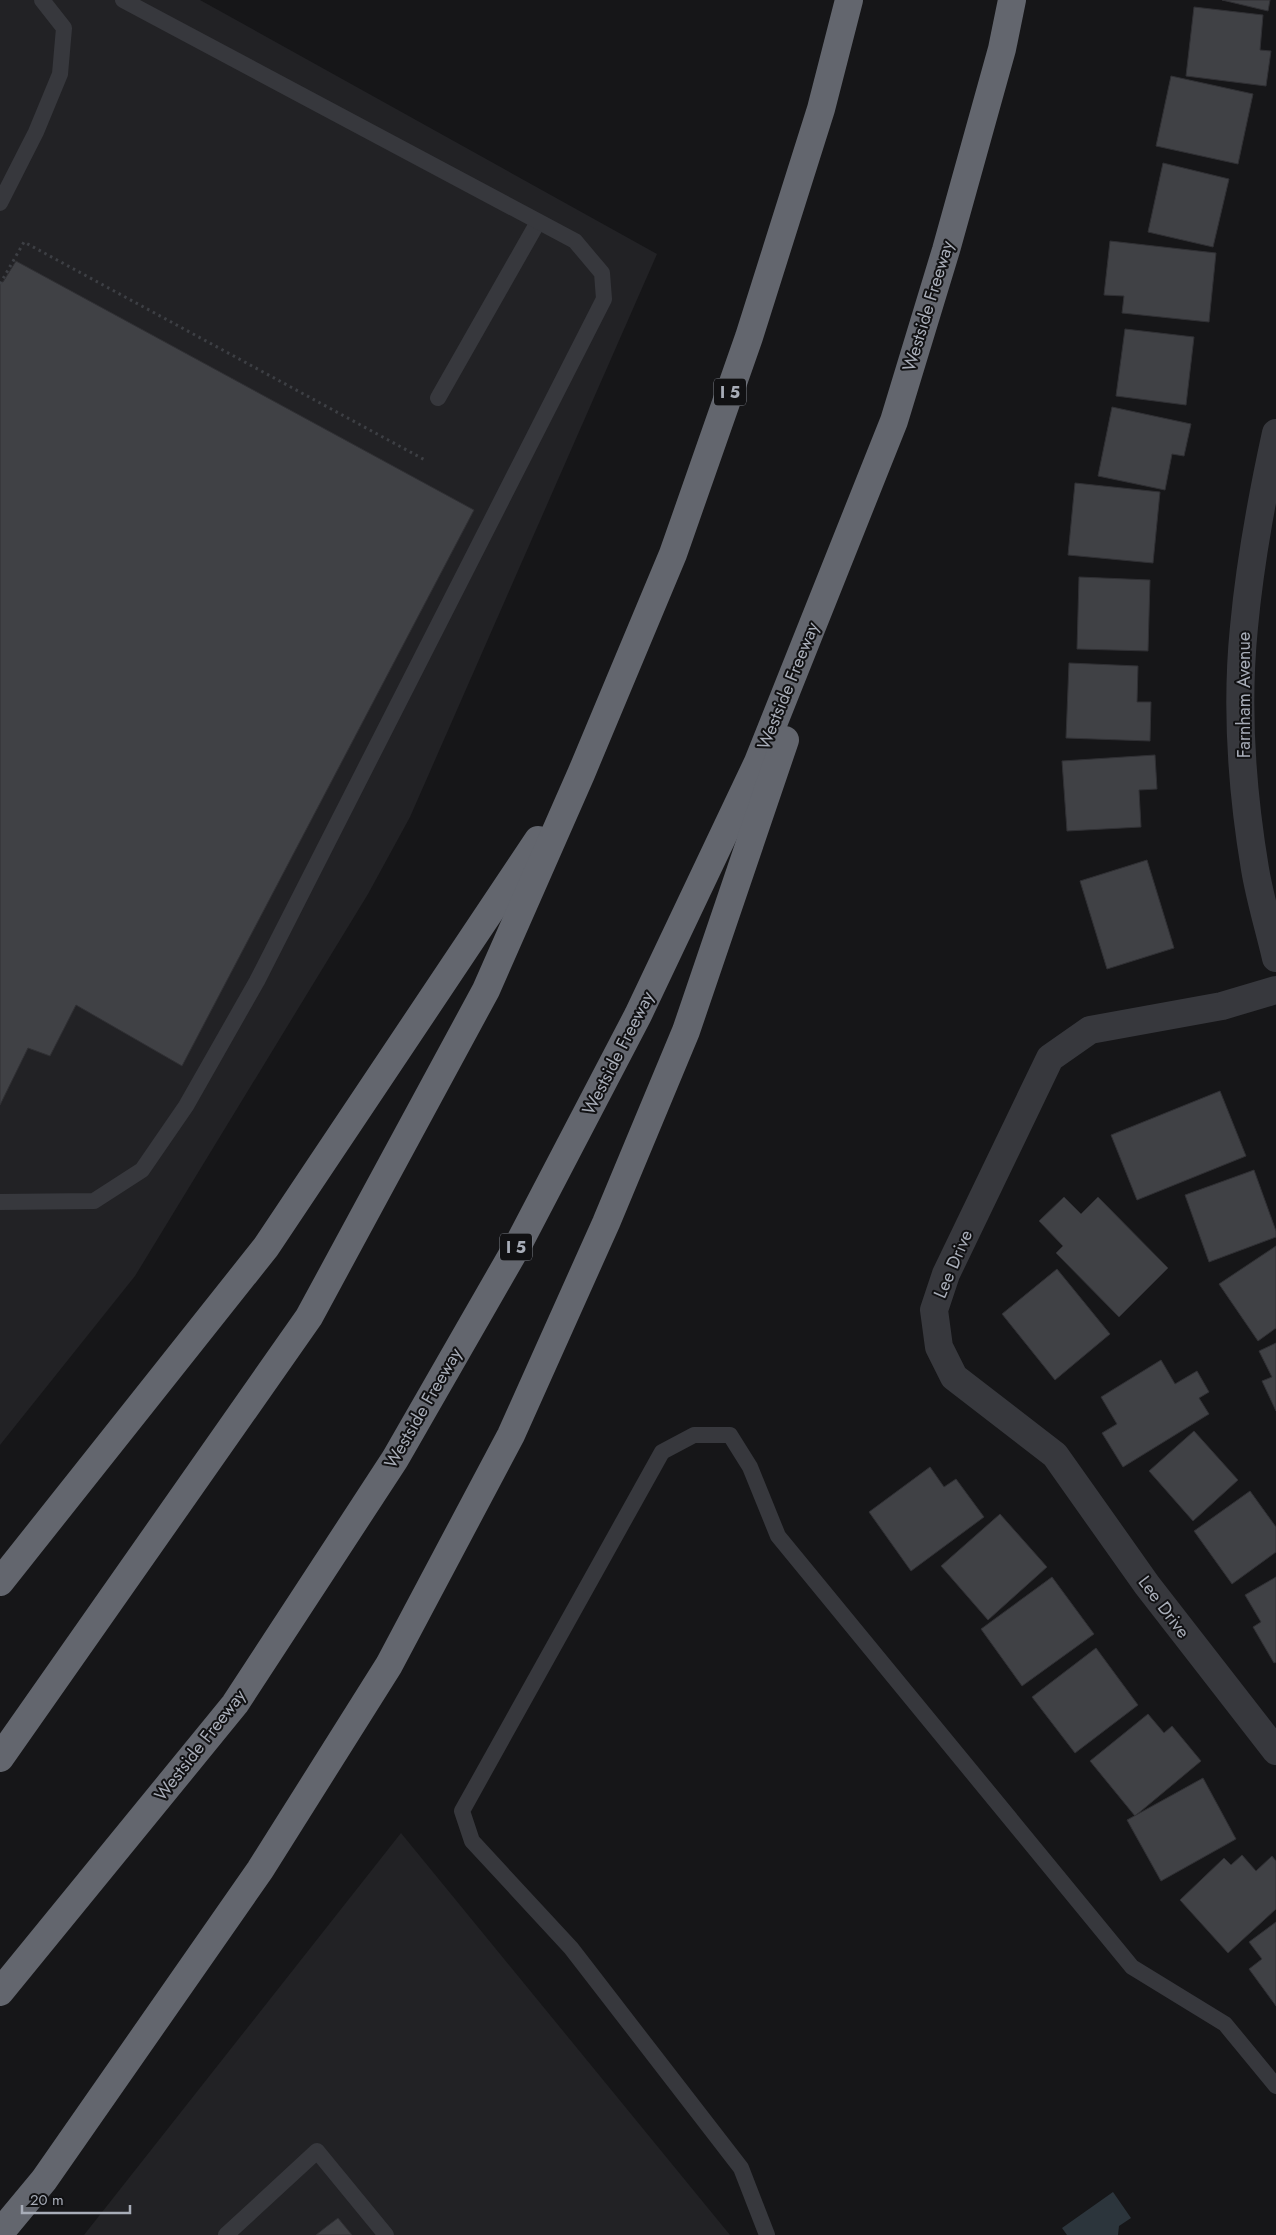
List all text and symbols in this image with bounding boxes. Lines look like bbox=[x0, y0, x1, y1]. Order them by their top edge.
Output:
street label: Westside Freeway bbox=[896, 237, 960, 375]
road number: I 5 bbox=[714, 378, 746, 406]
street label: Westside Freeway bbox=[751, 618, 825, 754]
street label: Farnham Avenue bbox=[1231, 632, 1257, 758]
street label: Westside Freeway bbox=[576, 987, 660, 1119]
street label: Lee Drive bbox=[927, 1226, 979, 1302]
road number: I 5 bbox=[500, 1234, 532, 1260]
street label: Westside Freeway bbox=[378, 1343, 468, 1473]
street label: Lee Drive bbox=[1132, 1570, 1196, 1644]
street label: Westside Freeway bbox=[148, 1683, 252, 1806]
scale bar bbox=[22, 2182, 130, 2214]
text: 20 m bbox=[30, 2189, 64, 2211]

